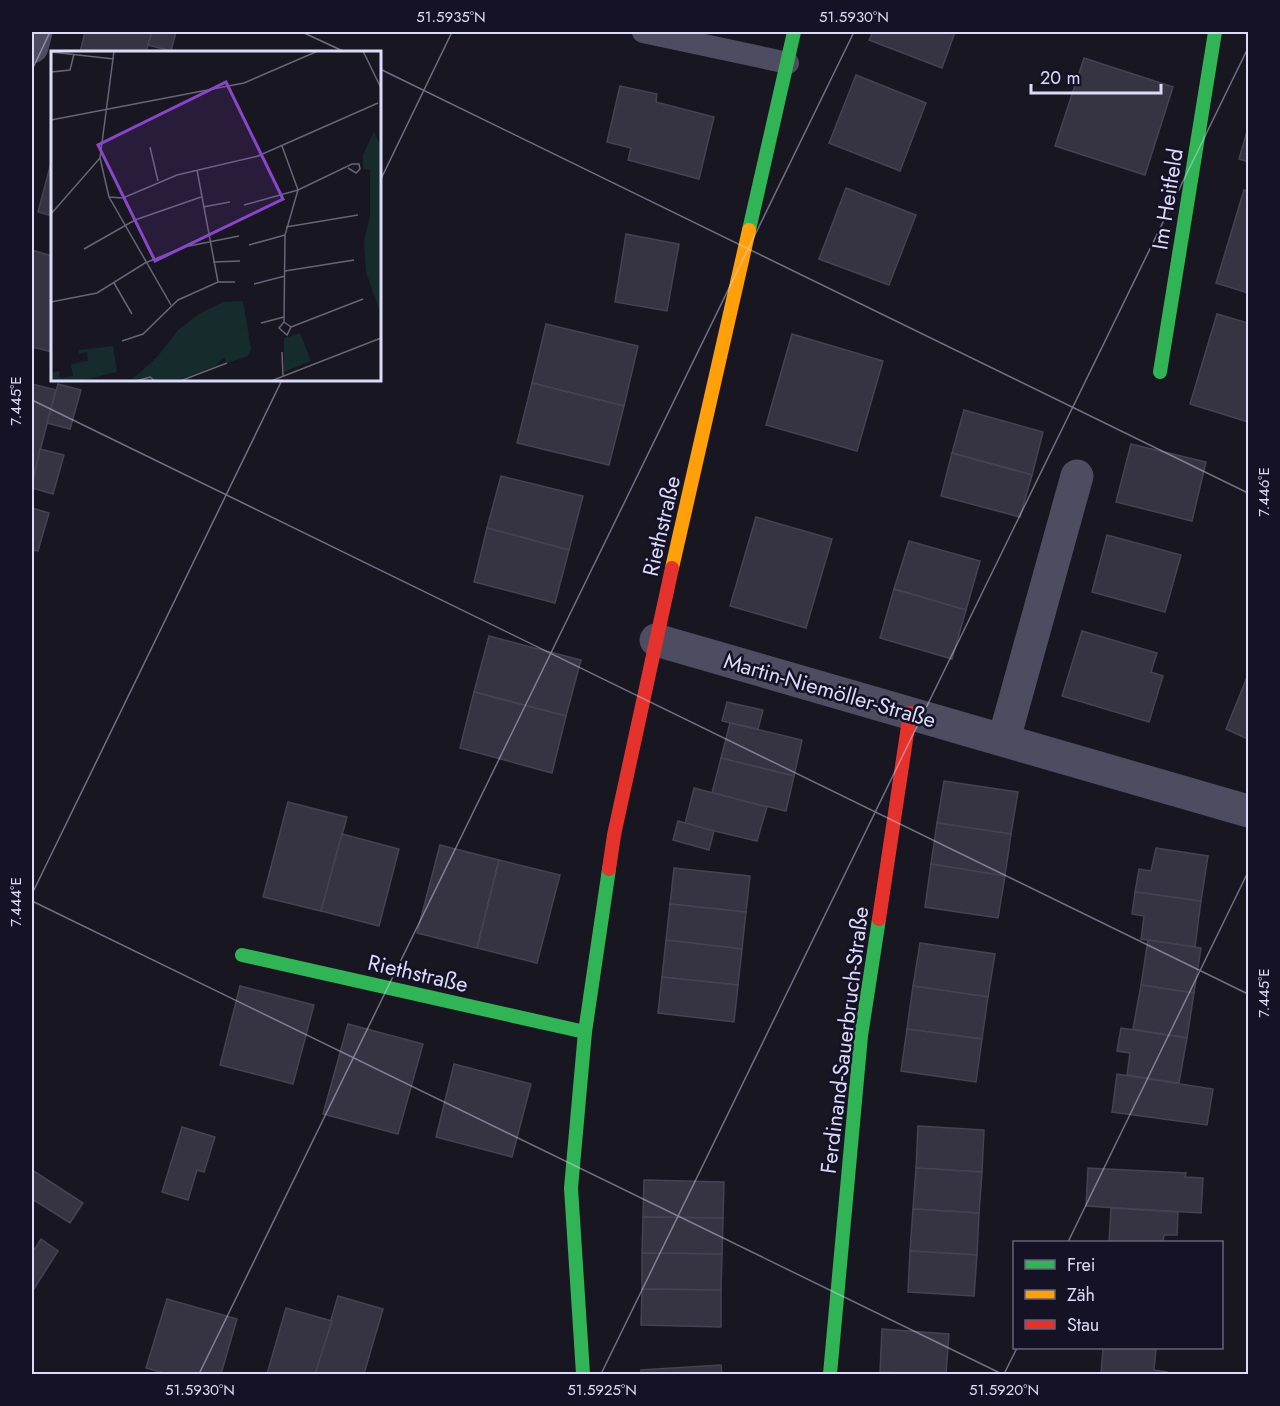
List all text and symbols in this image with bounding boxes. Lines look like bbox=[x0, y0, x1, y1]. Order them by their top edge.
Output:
text: 51.5935°N bbox=[416, 6, 486, 28]
text: 51.5930°N bbox=[819, 6, 889, 28]
inset map bbox=[51, 51, 381, 381]
scale bar bbox=[1031, 57, 1162, 95]
text: 20 m bbox=[1040, 65, 1080, 91]
street label: Im Heitfeld bbox=[1143, 146, 1191, 252]
text: 7.445°E bbox=[5, 376, 27, 426]
text: 7.446°E bbox=[1253, 467, 1275, 517]
street label: Riethstraße bbox=[634, 473, 688, 579]
street label: Martin-Niemöller-Straße bbox=[720, 644, 940, 736]
text: 7.444°E bbox=[5, 877, 27, 927]
street label: Ferdinand-Sauerbruch-Straße bbox=[812, 905, 876, 1175]
street label: Riethstraße bbox=[365, 946, 471, 1000]
text: 7.445°E bbox=[1253, 968, 1275, 1018]
legend bbox=[1013, 1241, 1223, 1349]
text: Frei bbox=[1067, 1252, 1096, 1278]
text: Zäh bbox=[1067, 1282, 1095, 1308]
text: Stau bbox=[1067, 1312, 1099, 1338]
text: 51.5930°N bbox=[165, 1379, 235, 1401]
text: 51.5925°N bbox=[567, 1379, 637, 1401]
text: 51.5920°N bbox=[969, 1379, 1039, 1401]

